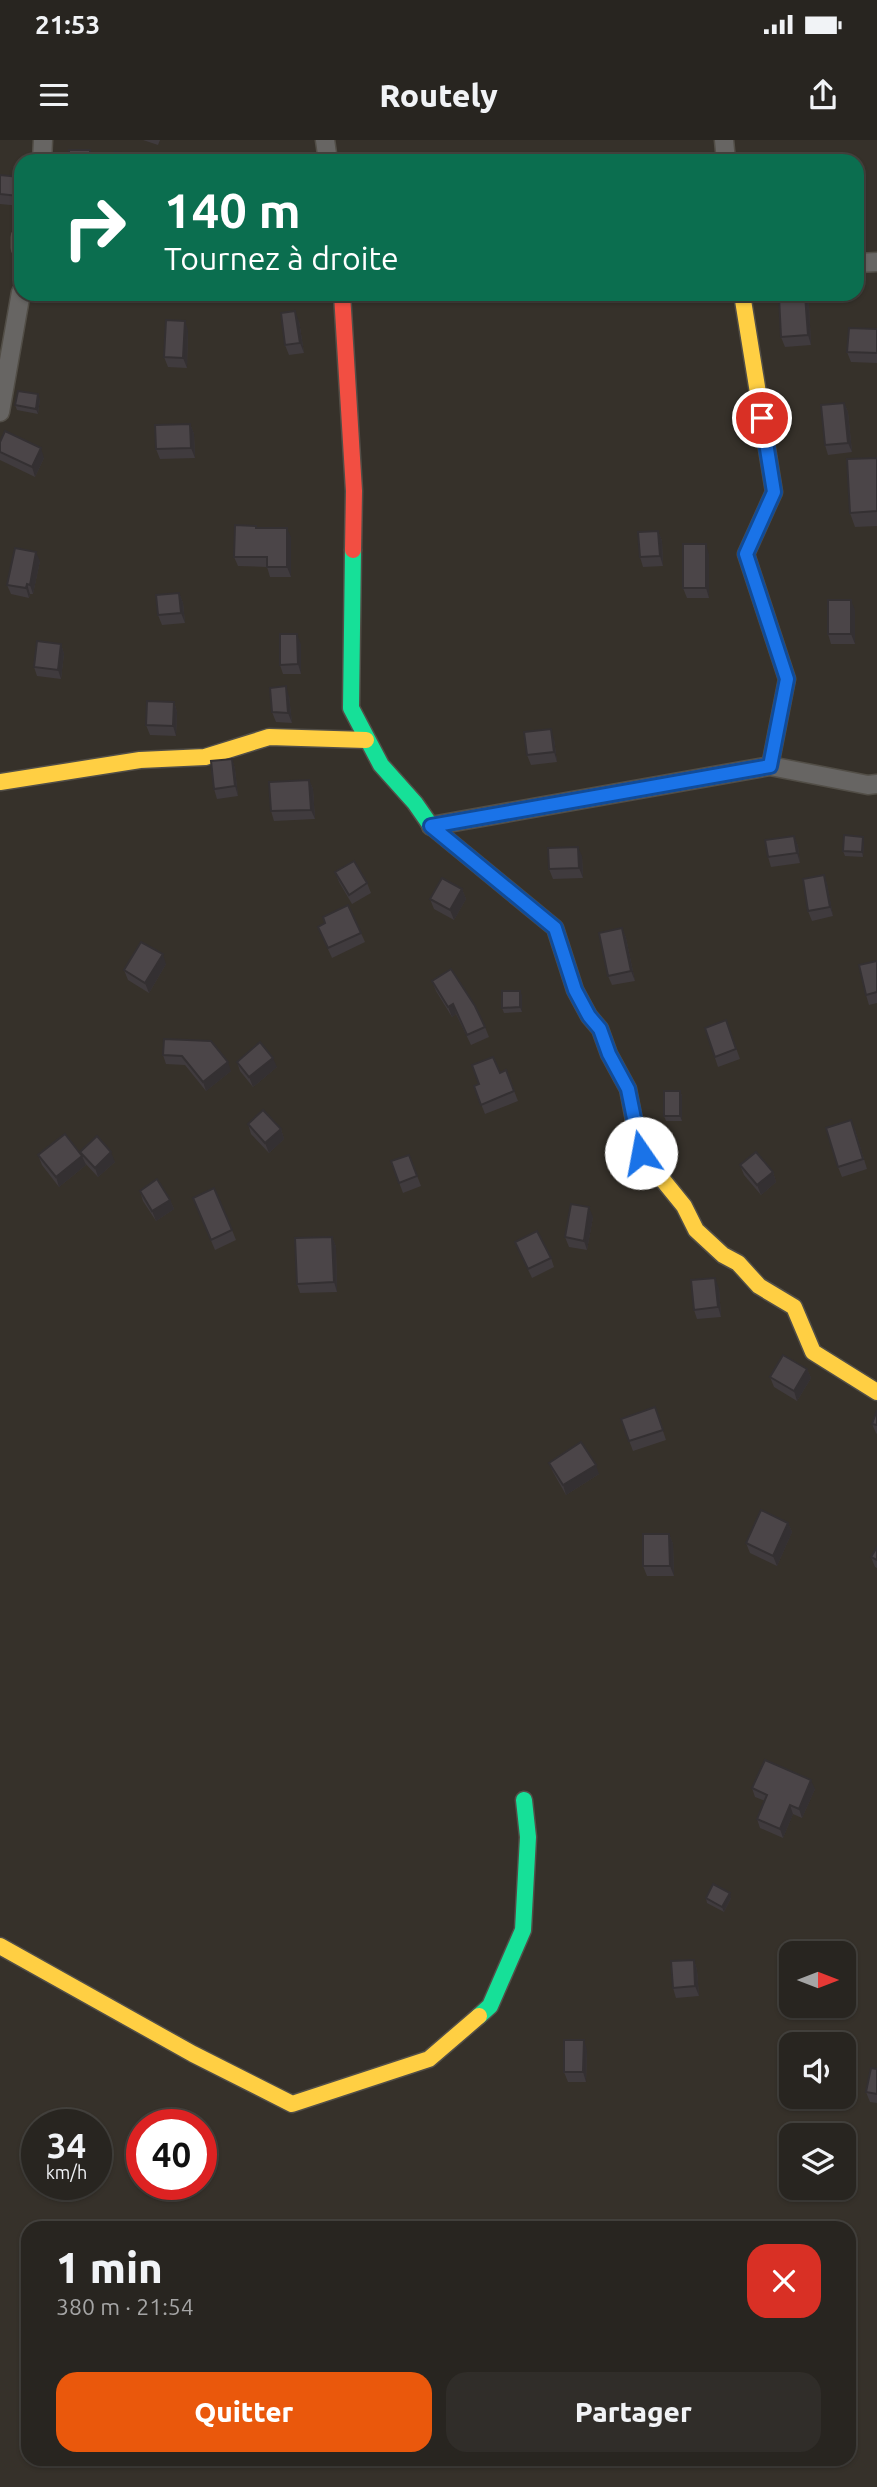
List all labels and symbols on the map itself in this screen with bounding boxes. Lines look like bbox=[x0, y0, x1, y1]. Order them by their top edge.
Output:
pin bbox=[732, 388, 792, 448]
position arrow bbox=[604, 1116, 678, 1190]
north arrow bbox=[779, 1941, 856, 2018]
speed limit sign: 40 bbox=[126, 2109, 217, 2200]

